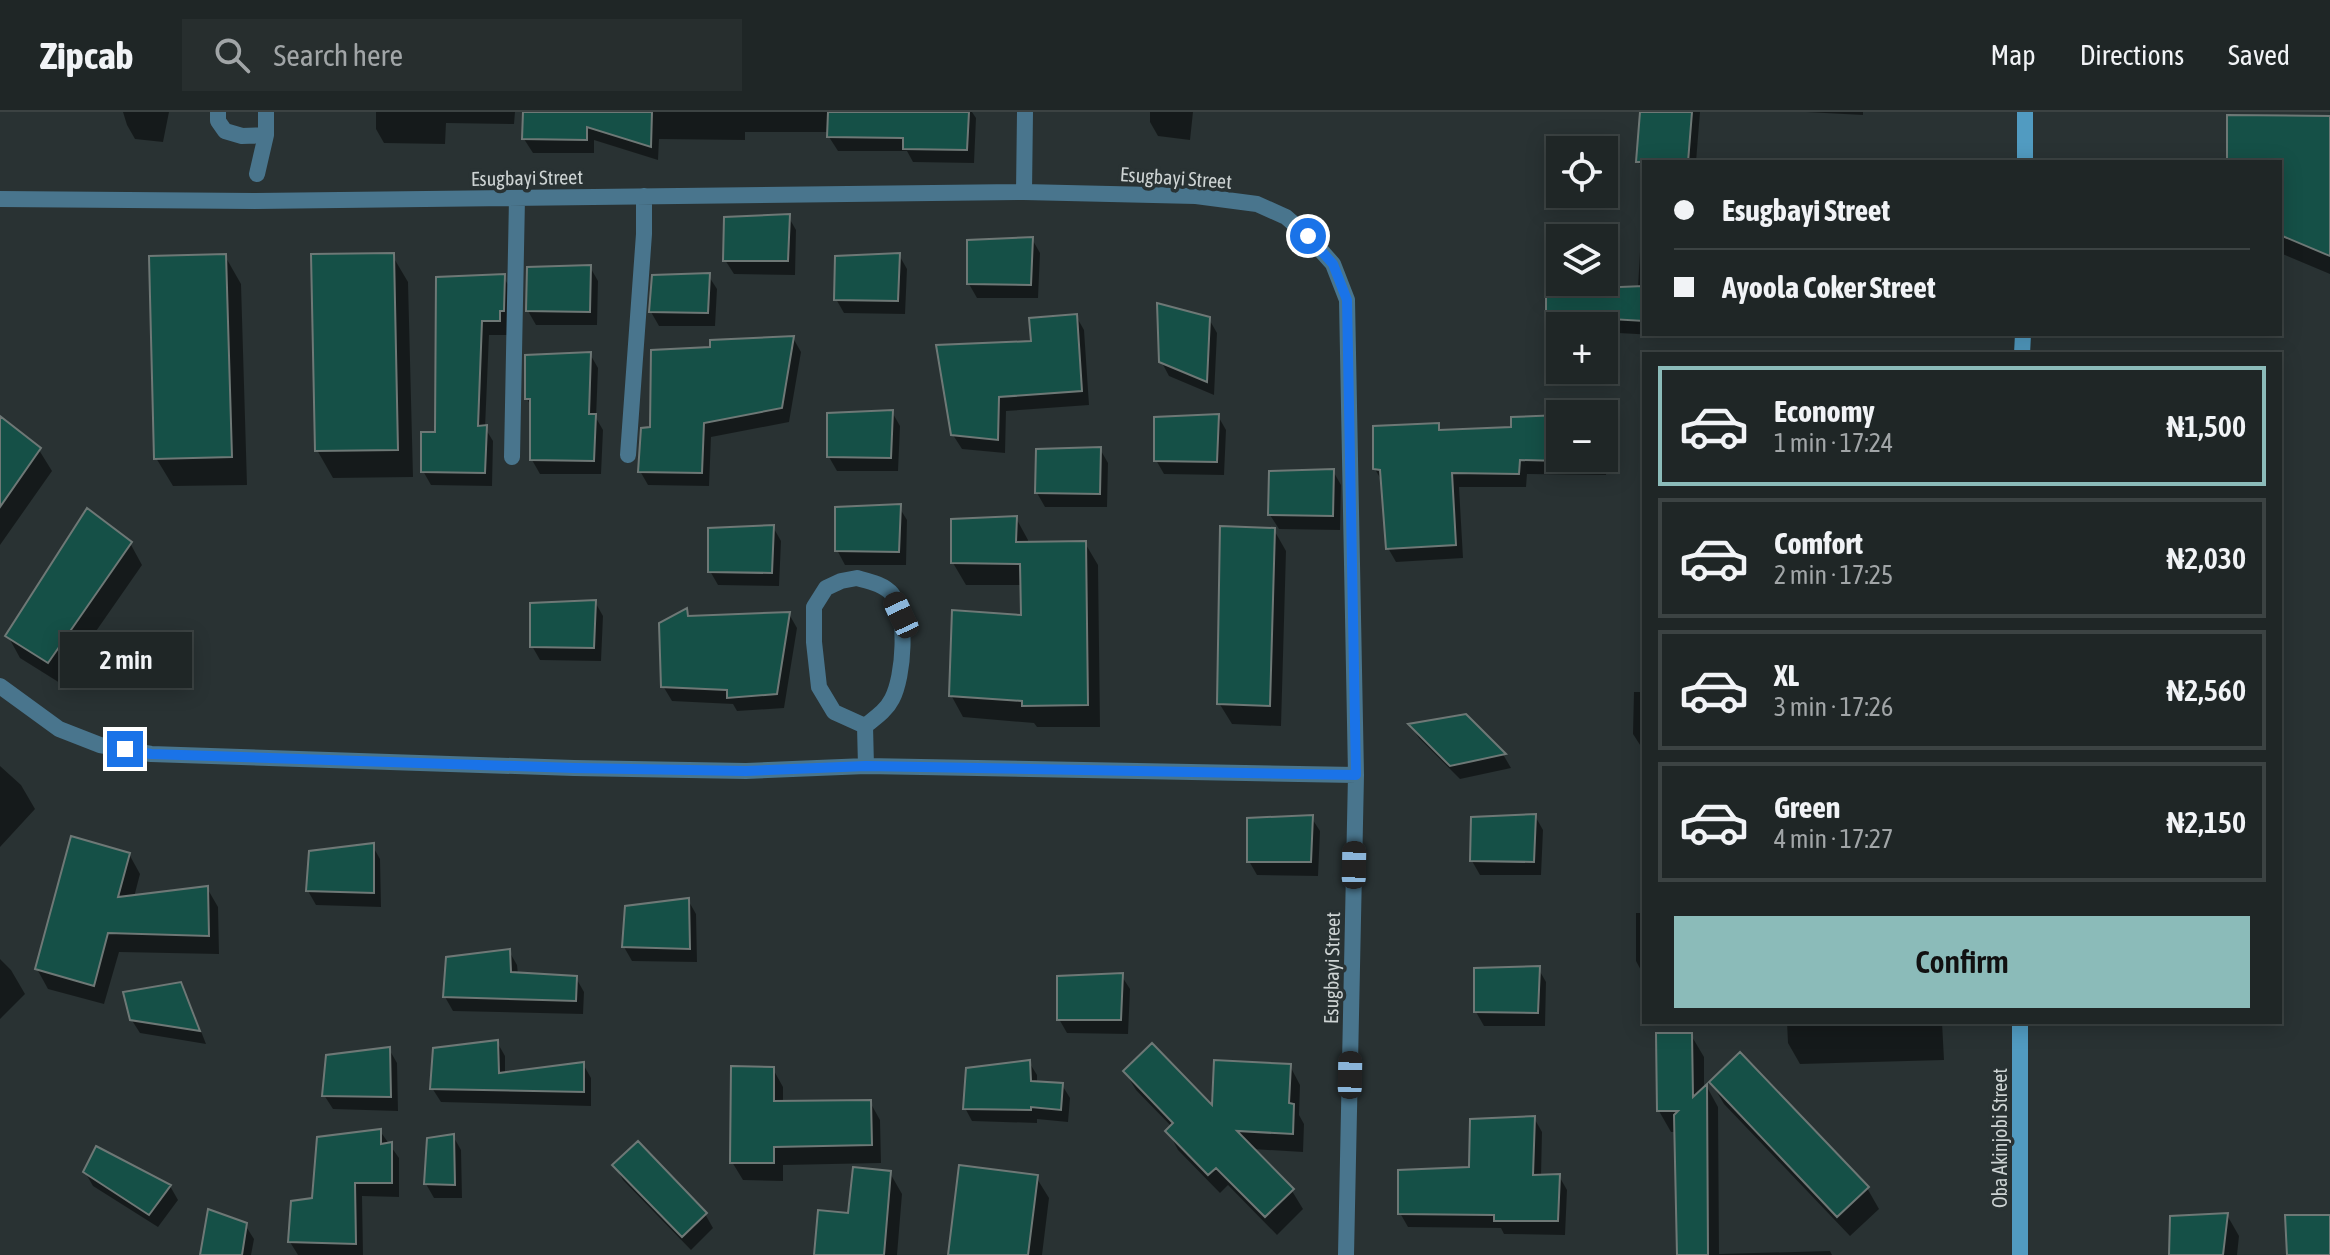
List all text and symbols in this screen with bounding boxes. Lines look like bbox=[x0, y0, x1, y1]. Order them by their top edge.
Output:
search box bbox=[182, 19, 742, 91]
icon: search bbox=[210, 33, 254, 77]
text: Zipcab bbox=[40, 34, 134, 77]
text: Search here bbox=[274, 38, 403, 72]
text: Map bbox=[1991, 39, 2036, 71]
text: Directions bbox=[2080, 39, 2184, 71]
text: Saved bbox=[2228, 39, 2290, 71]
map controls bbox=[1546, 136, 1618, 472]
button: locate bbox=[1546, 136, 1618, 208]
street label: Esugbayi Street bbox=[1119, 162, 1233, 193]
street label: Esugbayi Street bbox=[471, 165, 583, 190]
text: Esugbayi Street bbox=[1722, 193, 1890, 227]
route start bbox=[1290, 218, 1326, 254]
button: layers bbox=[1546, 224, 1618, 296]
text: Ayoola Coker Street bbox=[1722, 270, 1936, 304]
button: + bbox=[1546, 312, 1618, 384]
icon: car bbox=[1678, 390, 1750, 462]
text: Economy bbox=[1774, 394, 1875, 428]
button: − bbox=[1546, 400, 1618, 472]
text: ₦1,500 bbox=[2167, 409, 2246, 443]
text: 1 min · 17:24 bbox=[1774, 428, 1893, 458]
icon: car bbox=[1678, 522, 1750, 594]
text: Comfort bbox=[1774, 526, 1863, 560]
text: ₦2,030 bbox=[2167, 541, 2246, 575]
text: 2 min · 17:25 bbox=[1774, 560, 1893, 590]
car bbox=[880, 588, 922, 642]
callout: 2 min bbox=[59, 633, 191, 689]
text: 2 min bbox=[99, 645, 153, 675]
icon: car bbox=[1678, 654, 1750, 726]
text: XL bbox=[1774, 658, 1799, 692]
text: ₦2,560 bbox=[2167, 673, 2246, 707]
text: 3 min · 17:26 bbox=[1774, 692, 1893, 722]
route end bbox=[107, 731, 143, 767]
icon: car bbox=[1678, 786, 1750, 858]
text: Green bbox=[1774, 790, 1840, 824]
text: ₦2,150 bbox=[2167, 805, 2246, 839]
text: 4 min · 17:27 bbox=[1774, 824, 1893, 854]
car bbox=[1342, 841, 1366, 889]
street label: Esugbayi Street bbox=[1319, 912, 1344, 1024]
button: Confirm bbox=[1674, 916, 2250, 1008]
car bbox=[1338, 1051, 1362, 1099]
street label: Oba Akinjobi Street bbox=[1988, 1068, 2011, 1208]

